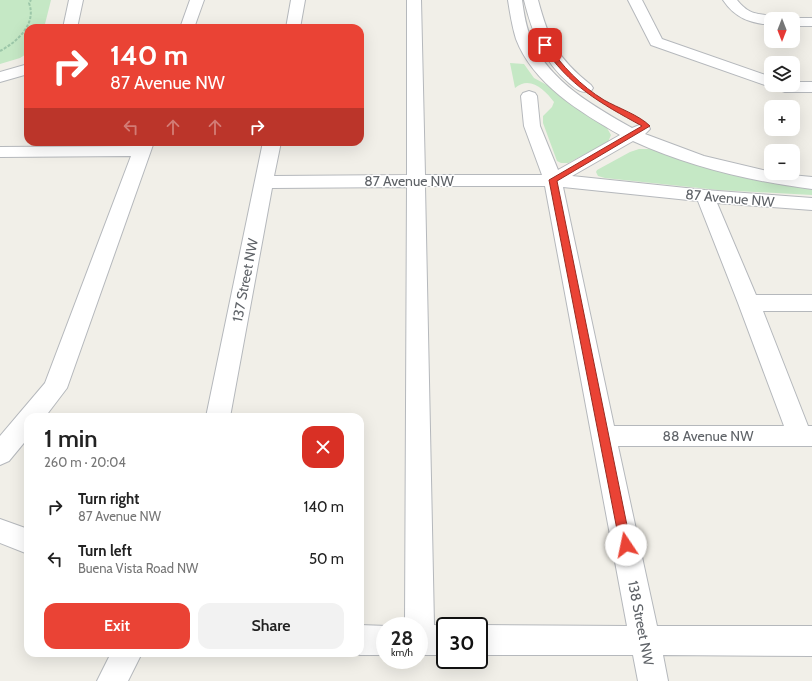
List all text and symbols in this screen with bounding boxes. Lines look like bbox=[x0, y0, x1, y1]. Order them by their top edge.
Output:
north arrow bbox=[764, 12, 800, 48]
map controls bbox=[764, 12, 800, 180]
pin bbox=[528, 28, 562, 62]
icon: arrive bbox=[534, 34, 556, 56]
text: 140 m bbox=[110, 38, 188, 72]
icon: right bbox=[44, 40, 96, 92]
button: layers bbox=[764, 56, 800, 92]
text: 87 Avenue NW bbox=[110, 72, 225, 94]
button: + bbox=[764, 100, 800, 136]
icon: left bbox=[120, 116, 142, 138]
icon: ahead bbox=[162, 116, 184, 138]
icon: ahead bbox=[204, 116, 226, 138]
icon: right bbox=[246, 116, 268, 138]
button: − bbox=[764, 144, 800, 180]
street label: 87 Avenue NW bbox=[364, 172, 454, 190]
street label: 87 Avenue NW bbox=[685, 185, 776, 211]
street label: 137 Street NW bbox=[228, 236, 262, 323]
text: 1 min bbox=[44, 424, 98, 453]
button: close bbox=[302, 426, 344, 468]
street label: 88 Avenue NW bbox=[663, 427, 754, 445]
text: 260 m · 20:04 bbox=[44, 454, 126, 470]
text: Turn right bbox=[78, 490, 139, 508]
icon: right bbox=[44, 496, 66, 518]
text: 140 m bbox=[303, 498, 344, 516]
text: 87 Avenue NW bbox=[78, 508, 161, 524]
position arrow bbox=[605, 524, 647, 566]
text: Turn left bbox=[78, 542, 132, 560]
icon: left bbox=[44, 548, 66, 570]
text: 50 m bbox=[309, 550, 344, 568]
text: Buena Vista Road NW bbox=[78, 560, 198, 576]
street label: 138 Street NW bbox=[624, 579, 658, 668]
button: Exit bbox=[44, 603, 190, 649]
button: Share bbox=[198, 603, 344, 649]
speed limit sign: 30 bbox=[436, 617, 488, 669]
text: 28 bbox=[391, 626, 413, 650]
text: km/h bbox=[391, 646, 413, 659]

